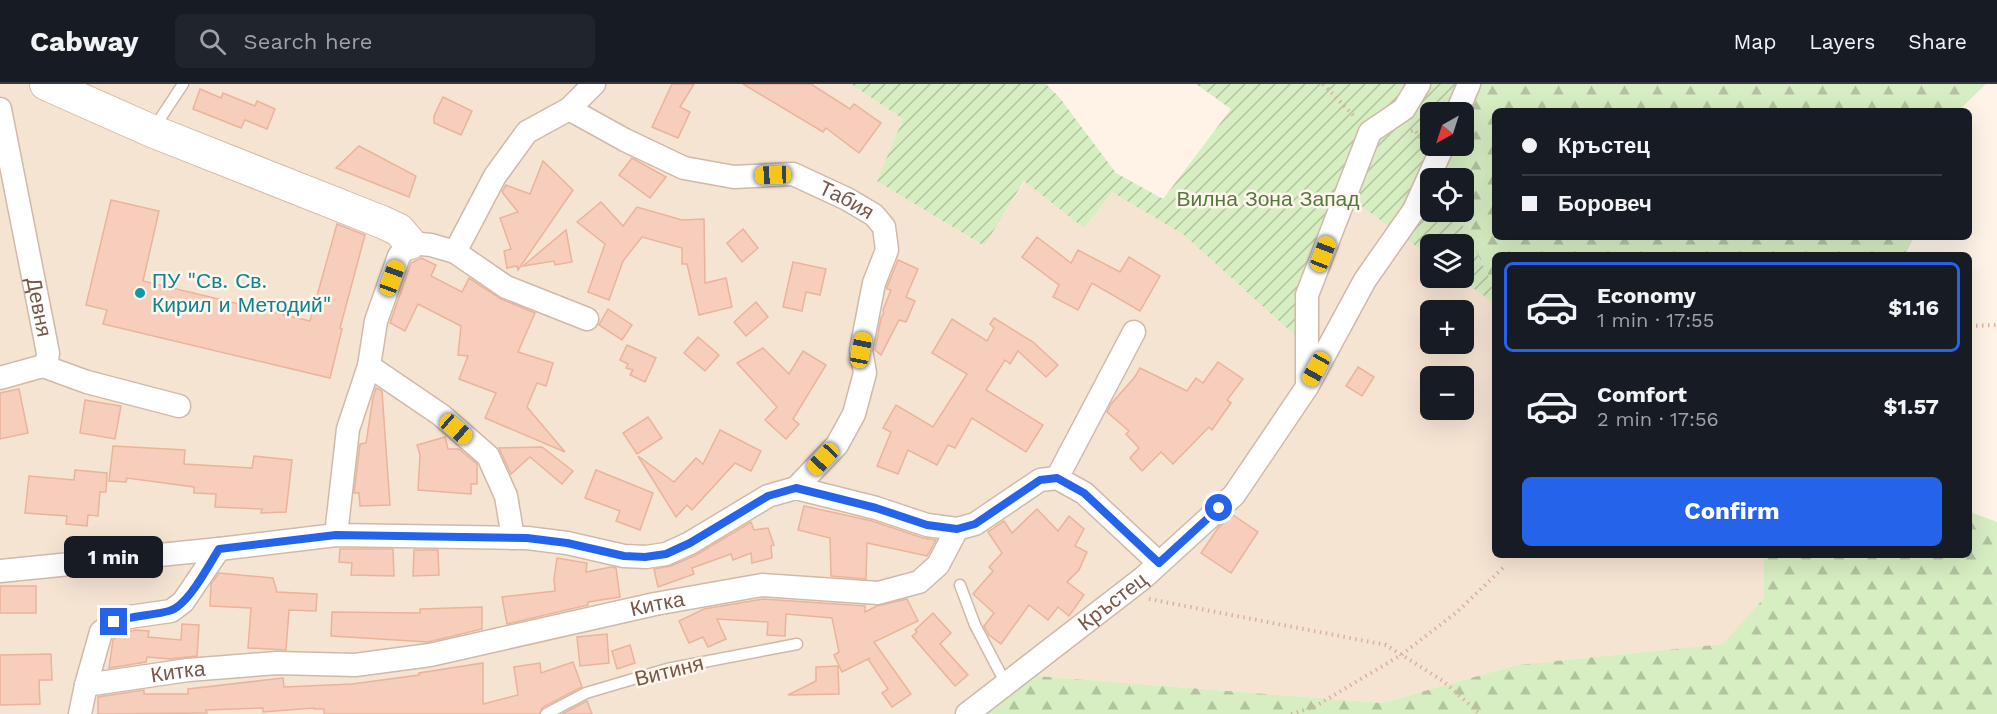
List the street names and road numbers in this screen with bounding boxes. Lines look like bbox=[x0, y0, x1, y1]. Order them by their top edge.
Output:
street label: Табия bbox=[815, 175, 879, 224]
street label: Девня bbox=[21, 275, 58, 339]
street label: Кръстец bbox=[1073, 567, 1152, 636]
street label: Китка bbox=[628, 586, 687, 621]
street label: Витиня bbox=[632, 650, 706, 691]
street label: Китка bbox=[149, 656, 207, 687]

